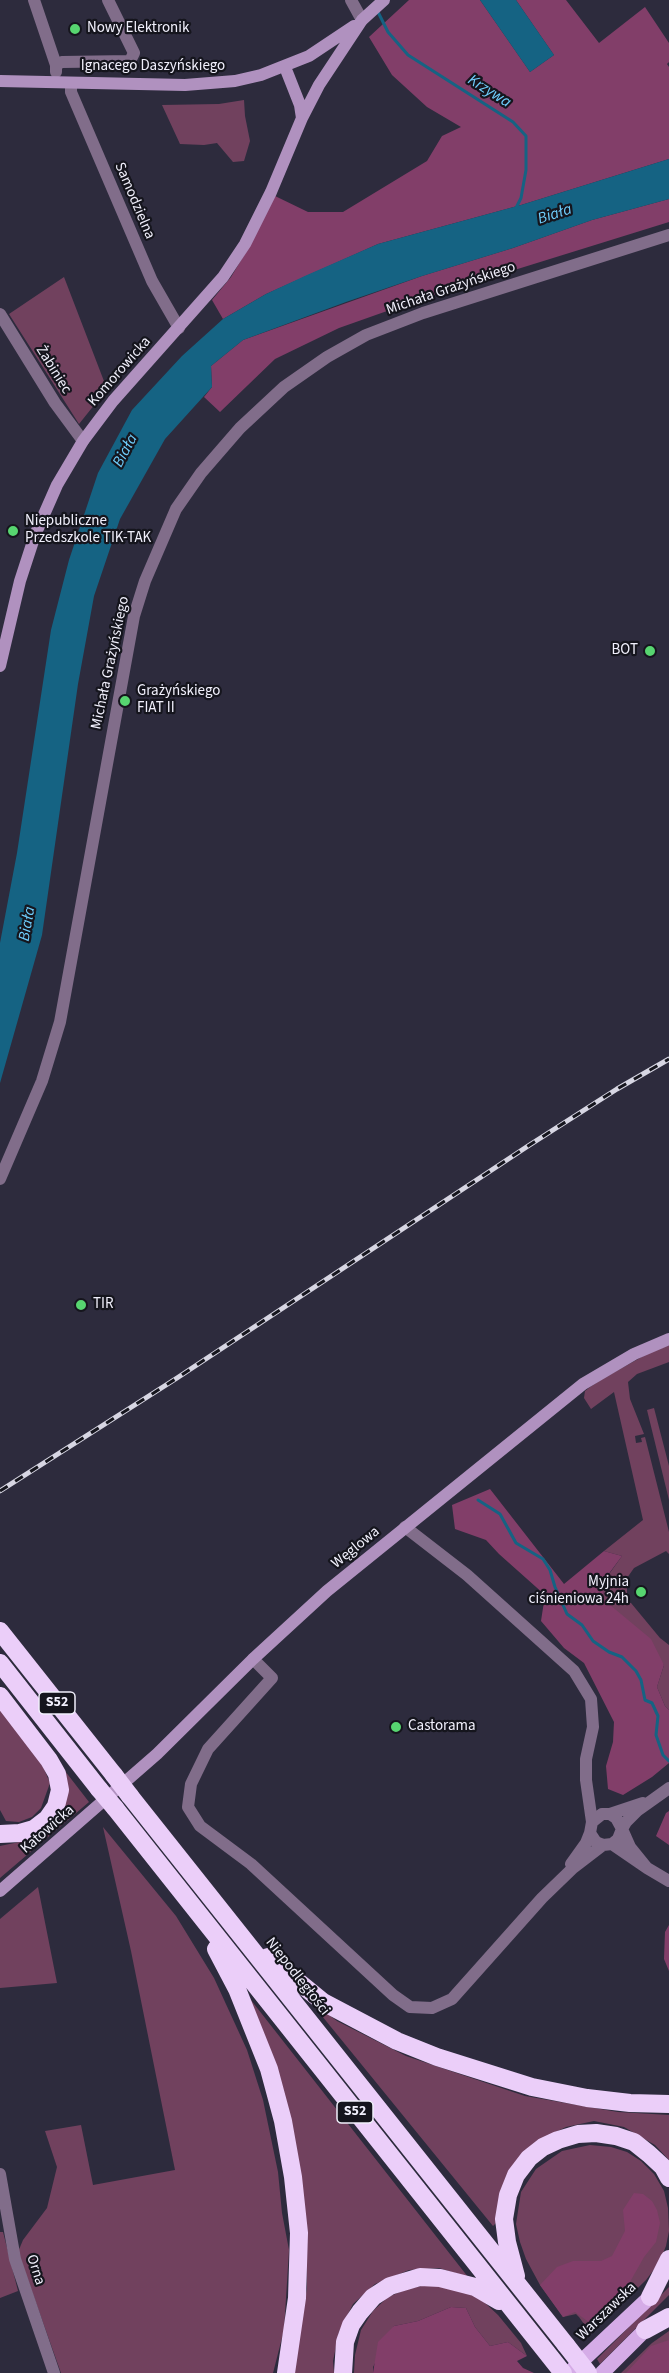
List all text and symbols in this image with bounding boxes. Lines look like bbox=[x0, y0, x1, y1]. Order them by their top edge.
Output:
place label: Nowy Elektronik bbox=[87, 20, 189, 38]
marker: Nowy Elektronik bbox=[68, 22, 82, 36]
street label: Ignacego Daszyńskiego bbox=[81, 58, 225, 76]
water label: Krzywa bbox=[464, 71, 514, 113]
street label: Samodzielna bbox=[110, 160, 158, 242]
water label: Biała bbox=[536, 201, 574, 229]
street label: Michała Grażyńskiego bbox=[384, 258, 518, 320]
street label: Komorowicka bbox=[85, 333, 155, 411]
street label: Żabiniec bbox=[31, 343, 75, 397]
water label: Biała bbox=[109, 431, 143, 471]
place label: Niepubliczne Przedszkole TIK-TAK bbox=[25, 513, 151, 548]
marker: Niepubliczne Przedszkole TIK-TAK bbox=[6, 524, 20, 538]
street label: Michała Grażyńskiego bbox=[88, 595, 134, 731]
place label: BOT bbox=[612, 642, 638, 660]
marker: BOT bbox=[643, 644, 657, 658]
place label: Grażyńskiego FIAT II bbox=[137, 683, 220, 718]
marker: Grażyńskiego FIAT II bbox=[118, 694, 132, 708]
water label: Biała bbox=[16, 905, 40, 943]
place label: TIR bbox=[93, 1296, 114, 1314]
marker: TIR bbox=[74, 1298, 88, 1312]
street label: Węglowa bbox=[328, 1523, 384, 1573]
place label: Myjnia ciśnieniowa 24h bbox=[529, 1574, 629, 1609]
marker: Myjnia ciśnieniowa 24h bbox=[634, 1585, 648, 1599]
road number: S52 bbox=[39, 1692, 75, 1714]
place label: Castorama bbox=[408, 1718, 476, 1736]
marker: Castorama bbox=[389, 1720, 403, 1734]
street label: Katowicka bbox=[18, 1802, 78, 1858]
street label: Niepodległości bbox=[261, 1935, 333, 2019]
road number: S52 bbox=[337, 2101, 373, 2123]
street label: Orna bbox=[22, 2253, 48, 2287]
street label: Warszawska bbox=[573, 2279, 641, 2345]

